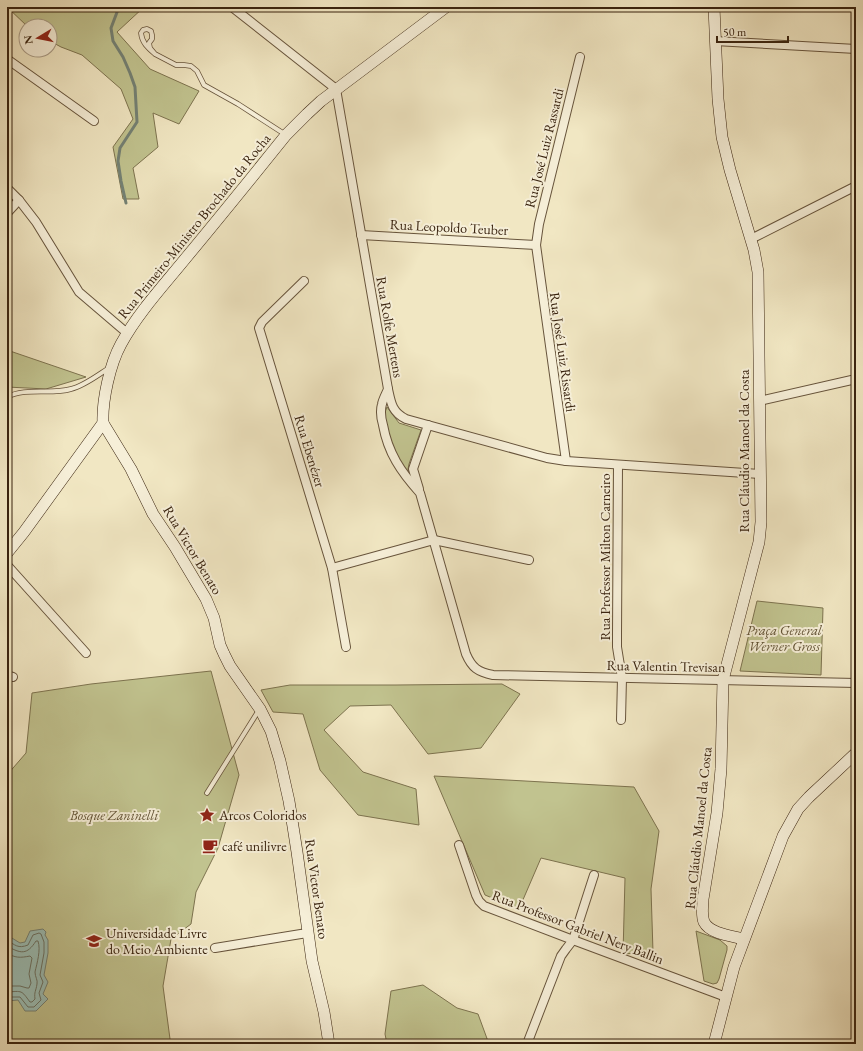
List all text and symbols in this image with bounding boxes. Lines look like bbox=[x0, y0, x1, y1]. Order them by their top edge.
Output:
north arrow bbox=[18, 18, 58, 58]
scale bar bbox=[717, 18, 788, 44]
text: 50 m bbox=[723, 24, 747, 40]
text: N bbox=[20, 34, 36, 45]
street label: Rua José Luiz Rassardi bbox=[520, 86, 568, 210]
street label: Rua Primeiro-Ministro Brochado da Rocha bbox=[114, 129, 275, 322]
street label: Rua Leopoldo Teuber bbox=[389, 215, 509, 239]
street label: Rua Rolfe Mertens bbox=[372, 275, 408, 379]
street label: Rua José Luiz Rissardi bbox=[546, 291, 580, 413]
street label: Rua Cláudio Manoel da Costa bbox=[735, 369, 753, 532]
street label: Rua Ebenézer bbox=[290, 413, 330, 490]
street label: Rua Professor Milton Carneiro bbox=[596, 473, 614, 641]
street label: Rua Victor Benato bbox=[159, 502, 227, 598]
park label: Praça General Werner Gross bbox=[746, 621, 823, 655]
street label: Rua Valentin Trevisan bbox=[606, 656, 726, 676]
street label: Rua Cláudio Manoel da Costa bbox=[681, 746, 716, 910]
park label: Bosque Zaninelli bbox=[69, 806, 159, 825]
place icon: Arcos Coloridos bbox=[198, 806, 216, 824]
place label: Arcos Coloridos bbox=[218, 806, 307, 824]
cafe icon: café unilivre bbox=[201, 837, 219, 855]
place label: café unilivre bbox=[222, 837, 287, 855]
street label: Rua Victor Benato bbox=[301, 838, 333, 940]
street label: Rua Professor Gabriel Nery Ballin bbox=[490, 886, 667, 968]
place label: Universidade Livre do Meio Ambiente bbox=[106, 924, 208, 958]
school or university icon: Universidade Livre do Meio Ambiente bbox=[85, 932, 103, 950]

